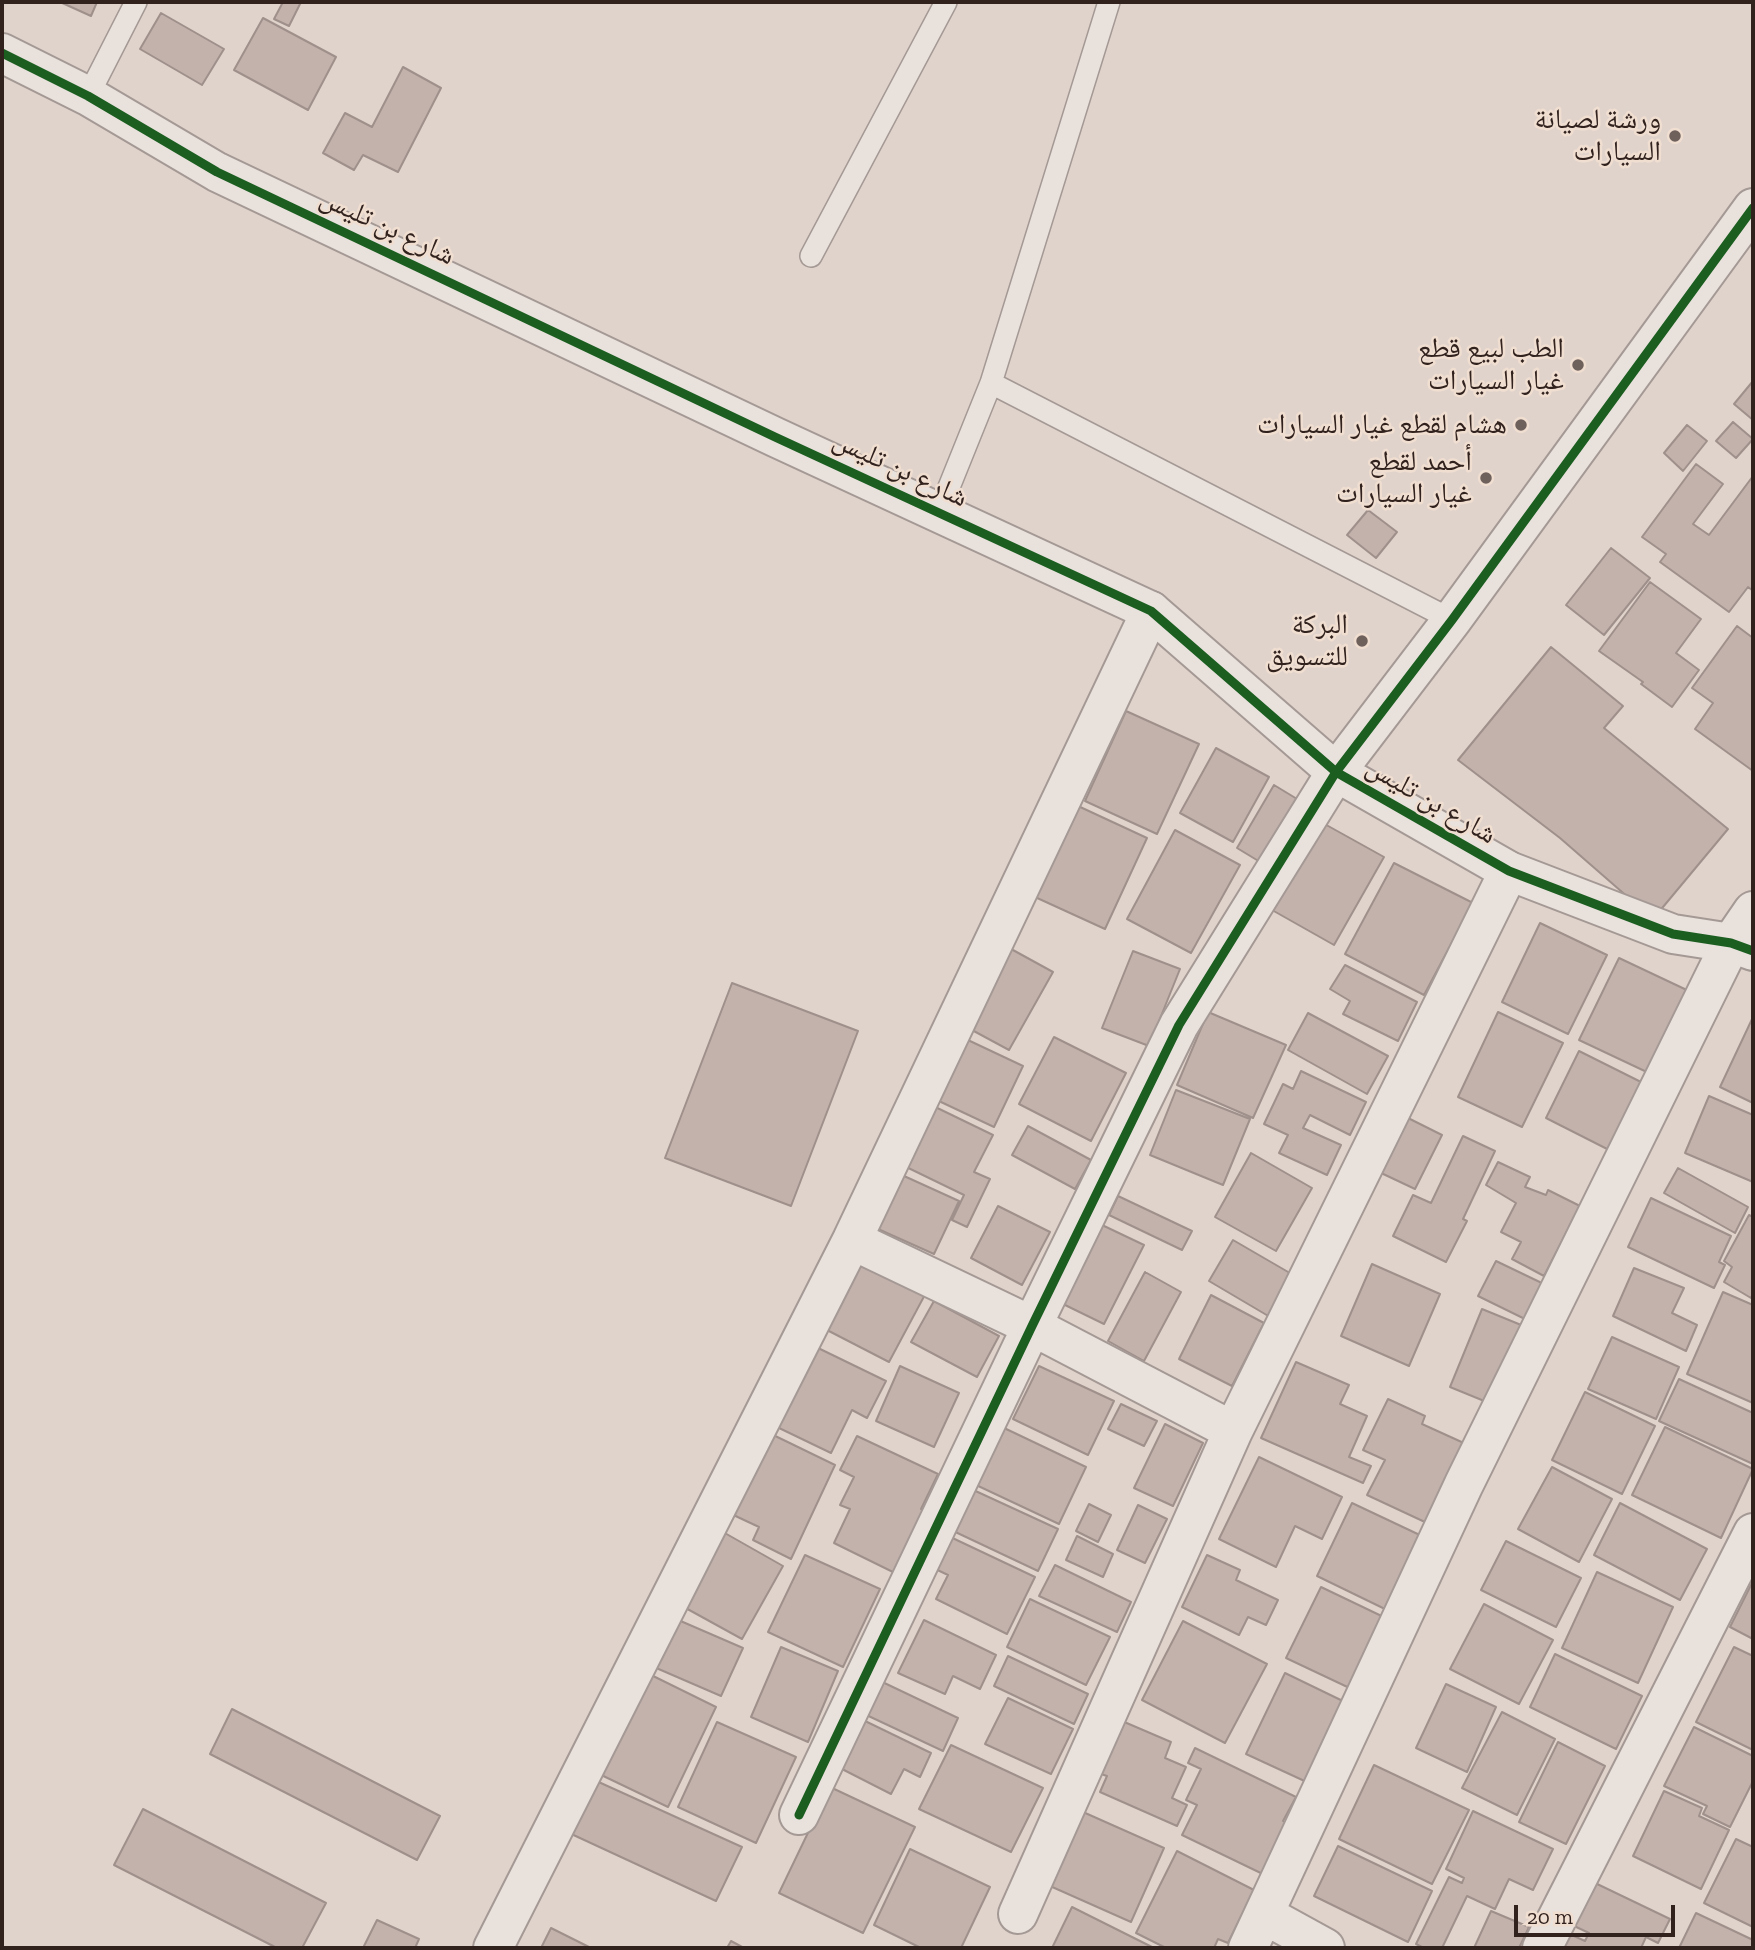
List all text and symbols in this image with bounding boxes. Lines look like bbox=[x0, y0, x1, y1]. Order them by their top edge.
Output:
place label: ورشة لصيانة السيارات bbox=[1534, 103, 1661, 169]
marker: ورشة لصيانة السيارات bbox=[1667, 128, 1683, 144]
street label: شارع بن تليس bbox=[314, 181, 460, 273]
place label: الطب لبيع قطع غيار السيارات bbox=[1418, 332, 1564, 398]
marker: الطب لبيع قطع غيار السيارات bbox=[1570, 357, 1586, 373]
place label: هشام لقطع غيار السيارات bbox=[1257, 408, 1507, 442]
marker: هشام لقطع غيار السيارات bbox=[1513, 417, 1529, 433]
street label: شارع بن تليس bbox=[827, 423, 973, 515]
place label: أحمد لقطع غيار السيارات bbox=[1336, 445, 1472, 511]
marker: أحمد لقطع غيار السيارات bbox=[1478, 470, 1494, 486]
place label: البركة للتسويق bbox=[1266, 608, 1348, 674]
marker: البركة للتسويق bbox=[1354, 633, 1370, 649]
street label: شارع بن تليس bbox=[1360, 750, 1502, 852]
scale bar bbox=[1517, 1890, 1678, 1934]
text: 20 m bbox=[1527, 1904, 1573, 1929]

